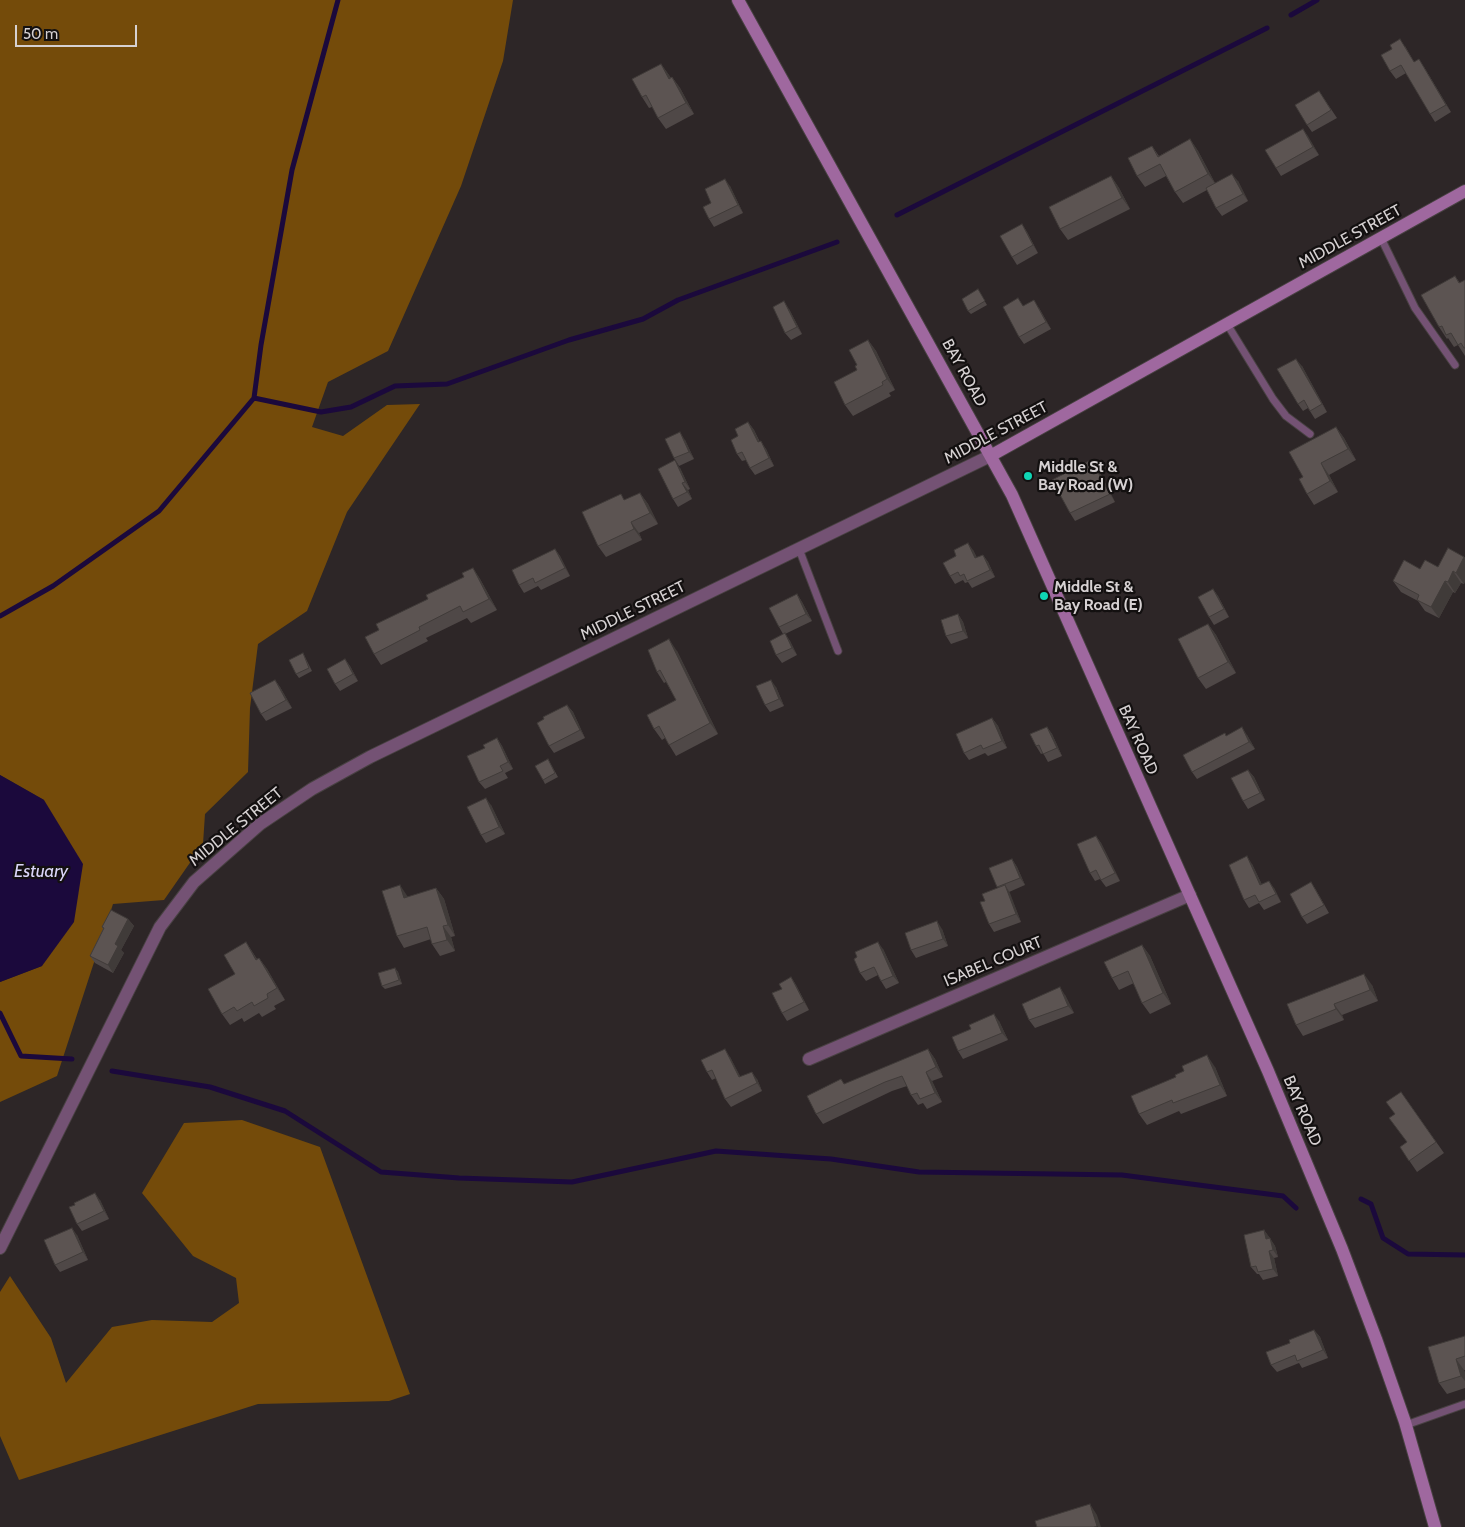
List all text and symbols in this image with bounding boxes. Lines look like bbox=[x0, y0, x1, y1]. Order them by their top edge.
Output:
scale bar bbox=[18, 15, 140, 47]
text: 50 m bbox=[23, 25, 58, 43]
street label: MIDDLE STREET bbox=[1295, 201, 1405, 273]
street label: BAY ROAD bbox=[938, 336, 990, 410]
street label: MIDDLE STREET bbox=[941, 398, 1051, 468]
place label: Middle St & Bay Road (W) bbox=[1038, 457, 1133, 495]
marker: Middle St & Bay Road (W) bbox=[1022, 470, 1034, 482]
street label: MIDDLE STREET bbox=[577, 577, 689, 645]
place label: Middle St & Bay Road (E) bbox=[1054, 577, 1143, 615]
marker: Middle St & Bay Road (E) bbox=[1038, 590, 1050, 602]
street label: BAY ROAD bbox=[1114, 702, 1162, 778]
street label: MIDDLE STREET bbox=[185, 784, 287, 870]
water label: Estuary bbox=[14, 861, 68, 883]
street label: ISABEL COURT bbox=[941, 933, 1045, 991]
street label: BAY ROAD bbox=[1279, 1073, 1325, 1149]

